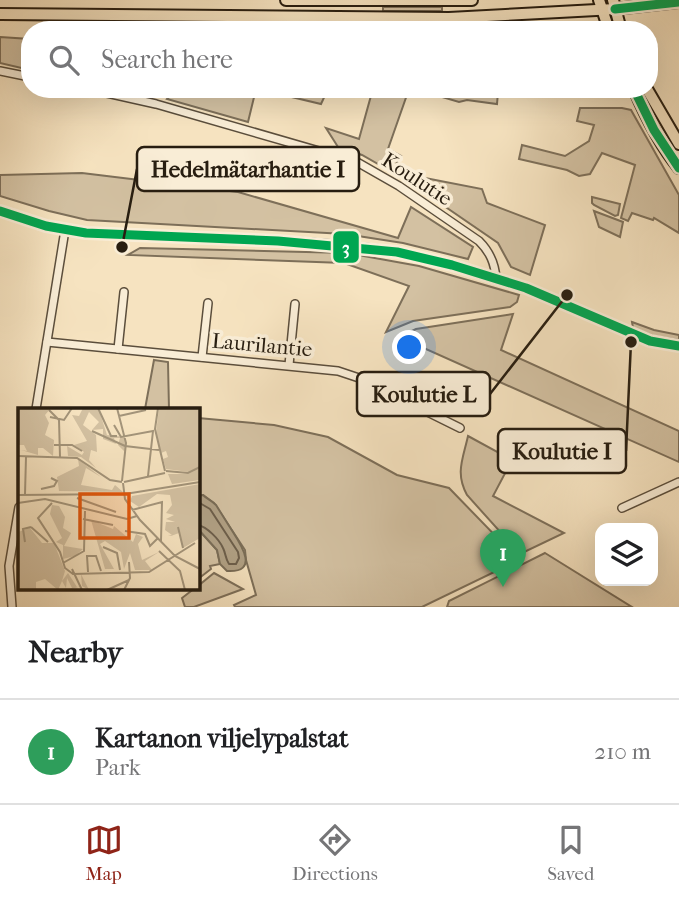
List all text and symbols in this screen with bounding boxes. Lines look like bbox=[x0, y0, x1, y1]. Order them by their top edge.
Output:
search box bbox=[21, 21, 658, 98]
icon: search bbox=[45, 41, 83, 79]
text: Search here bbox=[101, 44, 233, 75]
callout: Hedelmätarhantie I bbox=[137, 147, 359, 191]
street label: Koulutie bbox=[377, 148, 457, 210]
text: Hedelmätarhantie I bbox=[151, 156, 345, 183]
line badge: 3 bbox=[332, 230, 360, 264]
text: 3 bbox=[342, 237, 350, 259]
street label: Laurilantie bbox=[211, 329, 313, 361]
your location bbox=[392, 330, 426, 364]
callout: Koulutie L bbox=[357, 372, 490, 416]
text: Koulutie L bbox=[372, 381, 478, 408]
inset map bbox=[18, 408, 200, 590]
callout: Koulutie I bbox=[498, 429, 626, 473]
text: Koulutie I bbox=[512, 438, 612, 465]
map controls bbox=[595, 523, 658, 586]
button: layers bbox=[595, 523, 658, 586]
pin: 1 bbox=[480, 529, 526, 587]
text: Nearby bbox=[28, 635, 123, 670]
text: Kartanon viljelypalstat bbox=[95, 723, 349, 754]
text: 1 bbox=[47, 738, 55, 765]
text: 210 m bbox=[594, 738, 651, 765]
text: Park bbox=[95, 754, 141, 781]
tab: Map bbox=[85, 821, 123, 885]
tab: Directions bbox=[292, 821, 378, 885]
tab: Saved bbox=[547, 821, 594, 885]

